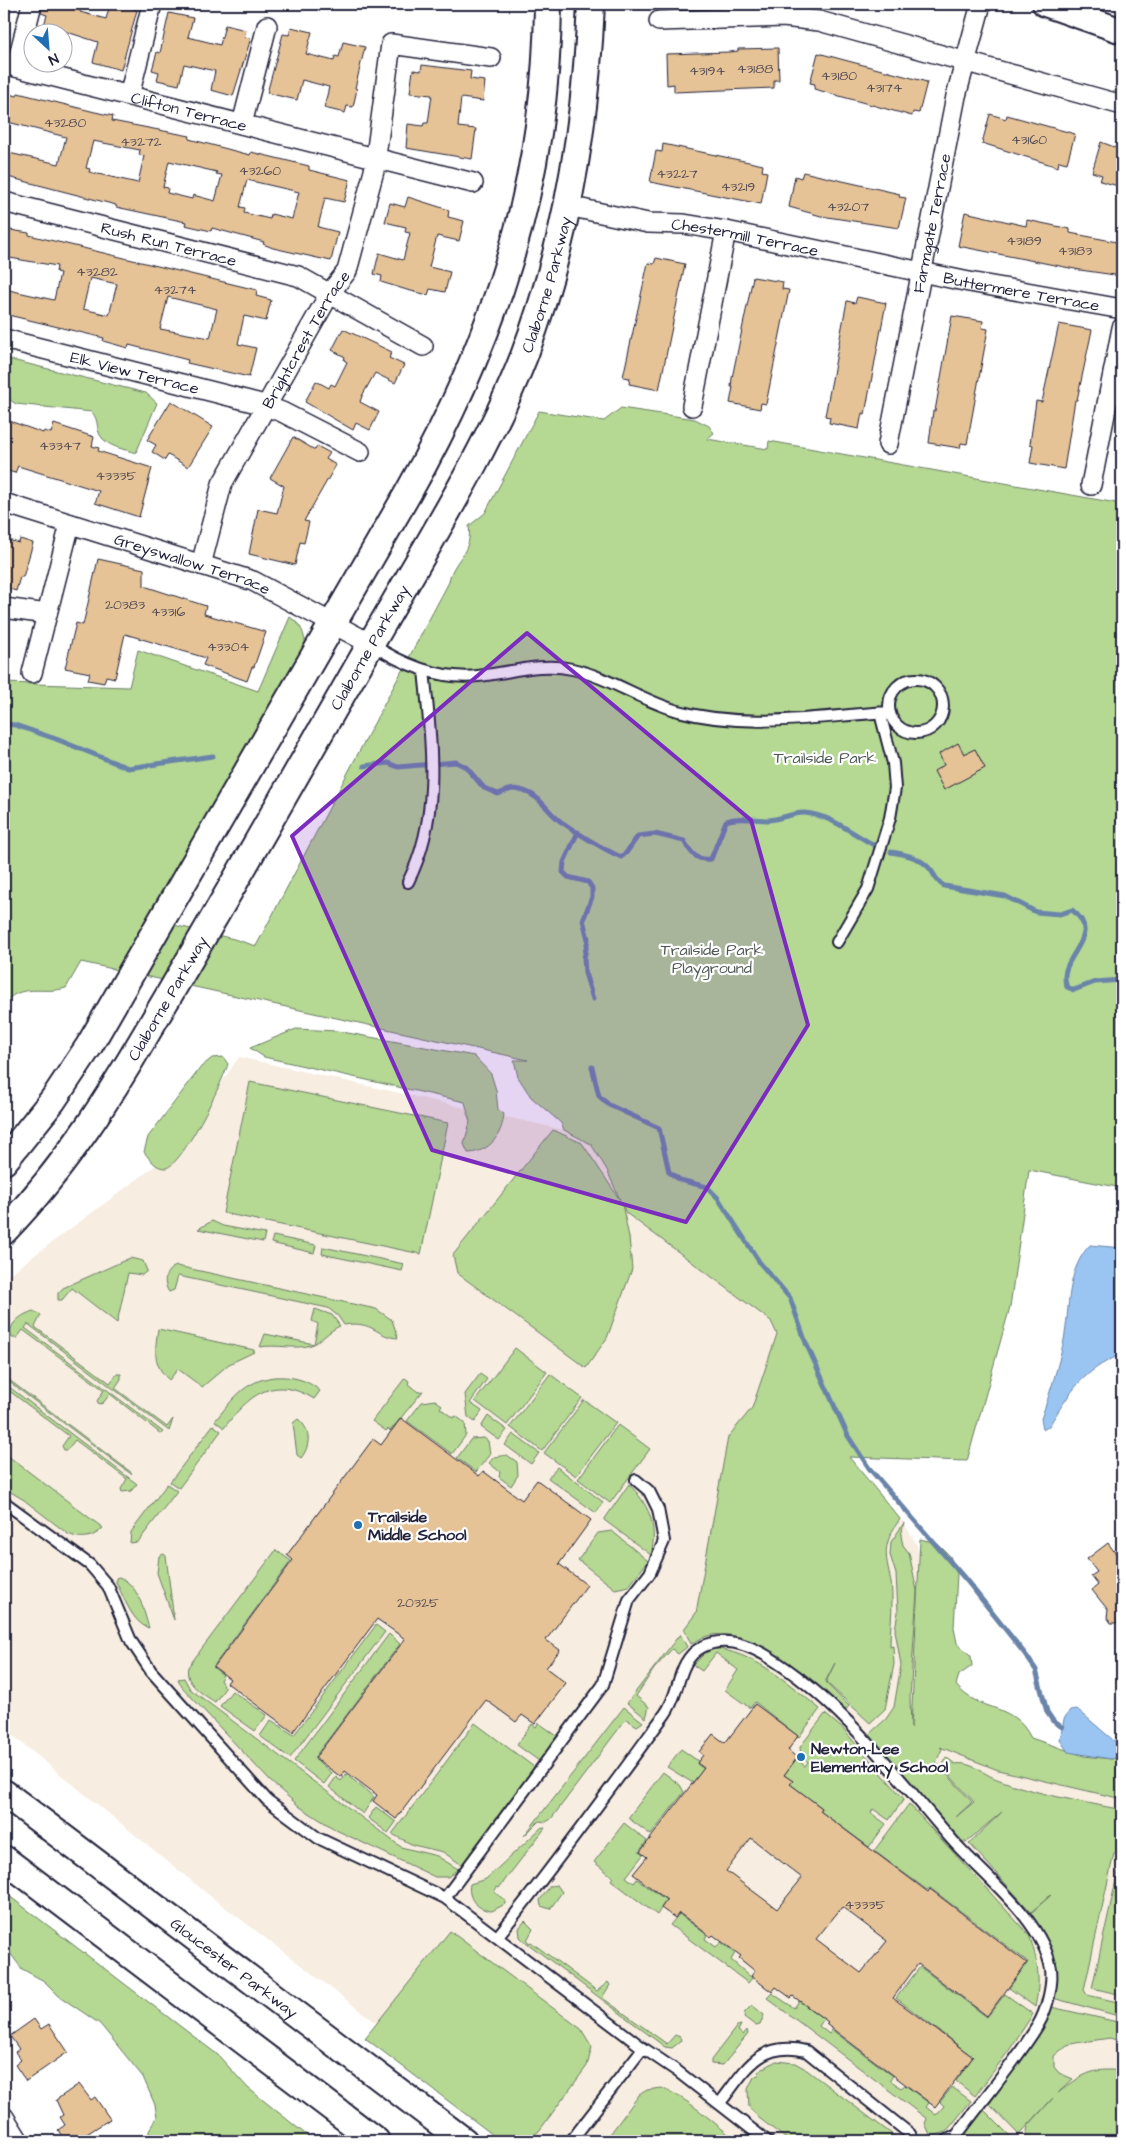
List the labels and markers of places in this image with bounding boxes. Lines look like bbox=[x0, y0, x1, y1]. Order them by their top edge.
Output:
place label: Trailside Middle School bbox=[367, 1506, 467, 1546]
marker: Trailside Middle School bbox=[352, 1519, 364, 1531]
place label: Newton-Lee Elementary School bbox=[811, 1738, 949, 1779]
marker: Newton-Lee Elementary School bbox=[795, 1751, 807, 1763]

